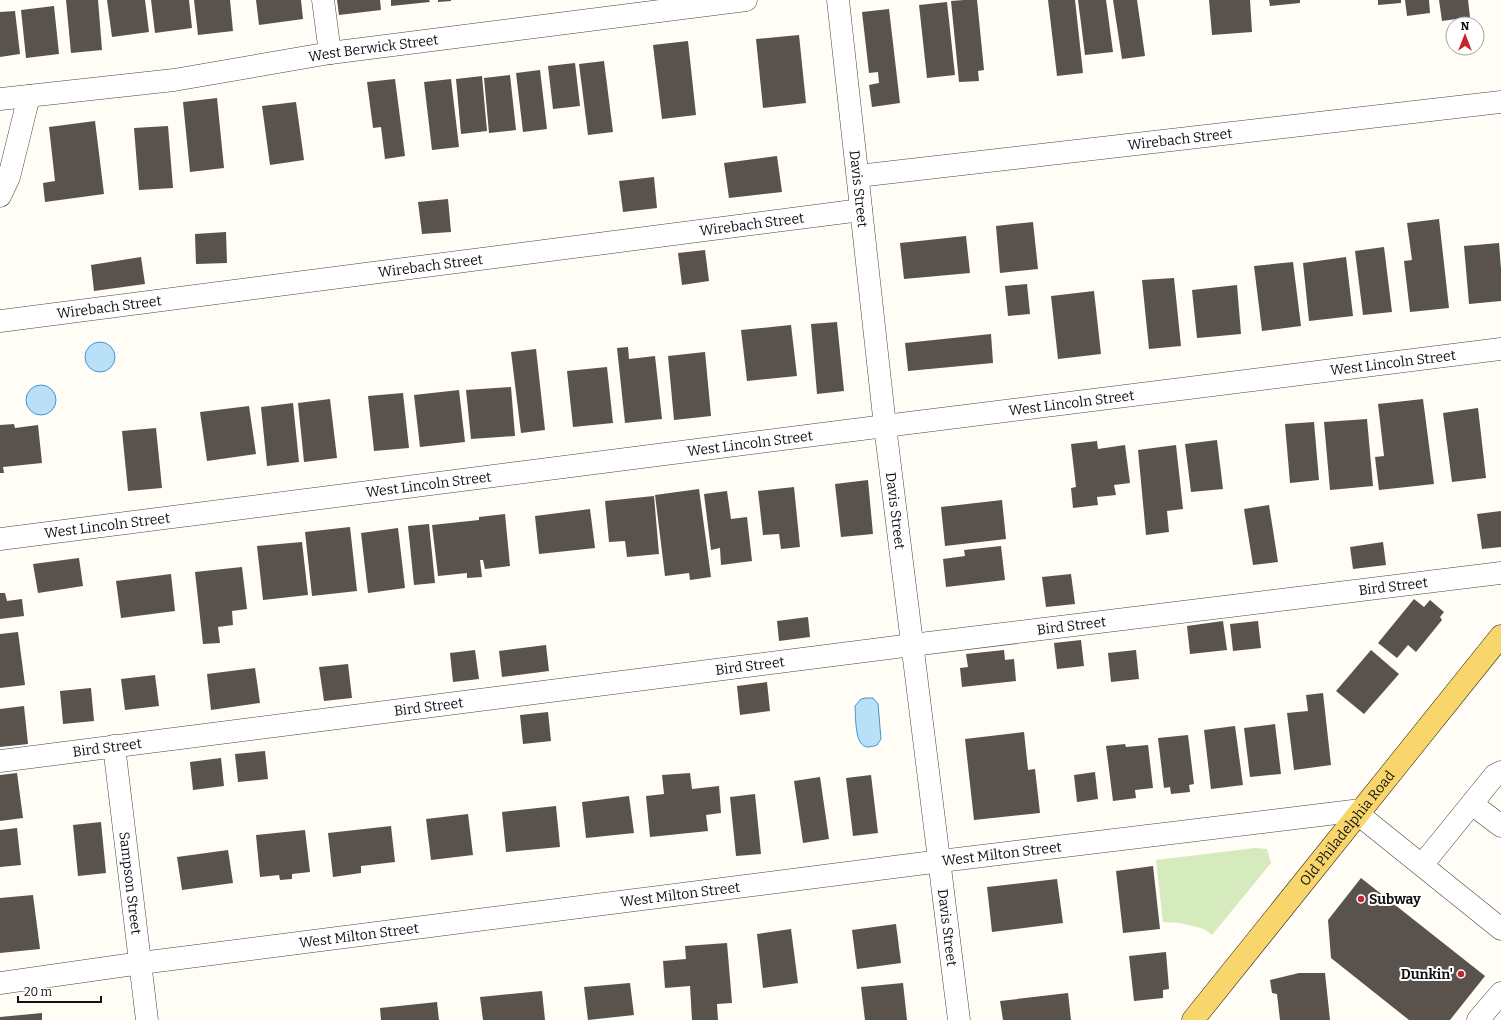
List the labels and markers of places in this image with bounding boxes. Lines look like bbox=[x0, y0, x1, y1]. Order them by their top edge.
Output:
place label: Subway bbox=[1369, 891, 1421, 908]
marker: Subway bbox=[1356, 894, 1366, 904]
place label: Dunkin' bbox=[1401, 966, 1453, 983]
marker: Dunkin' bbox=[1456, 969, 1466, 979]

